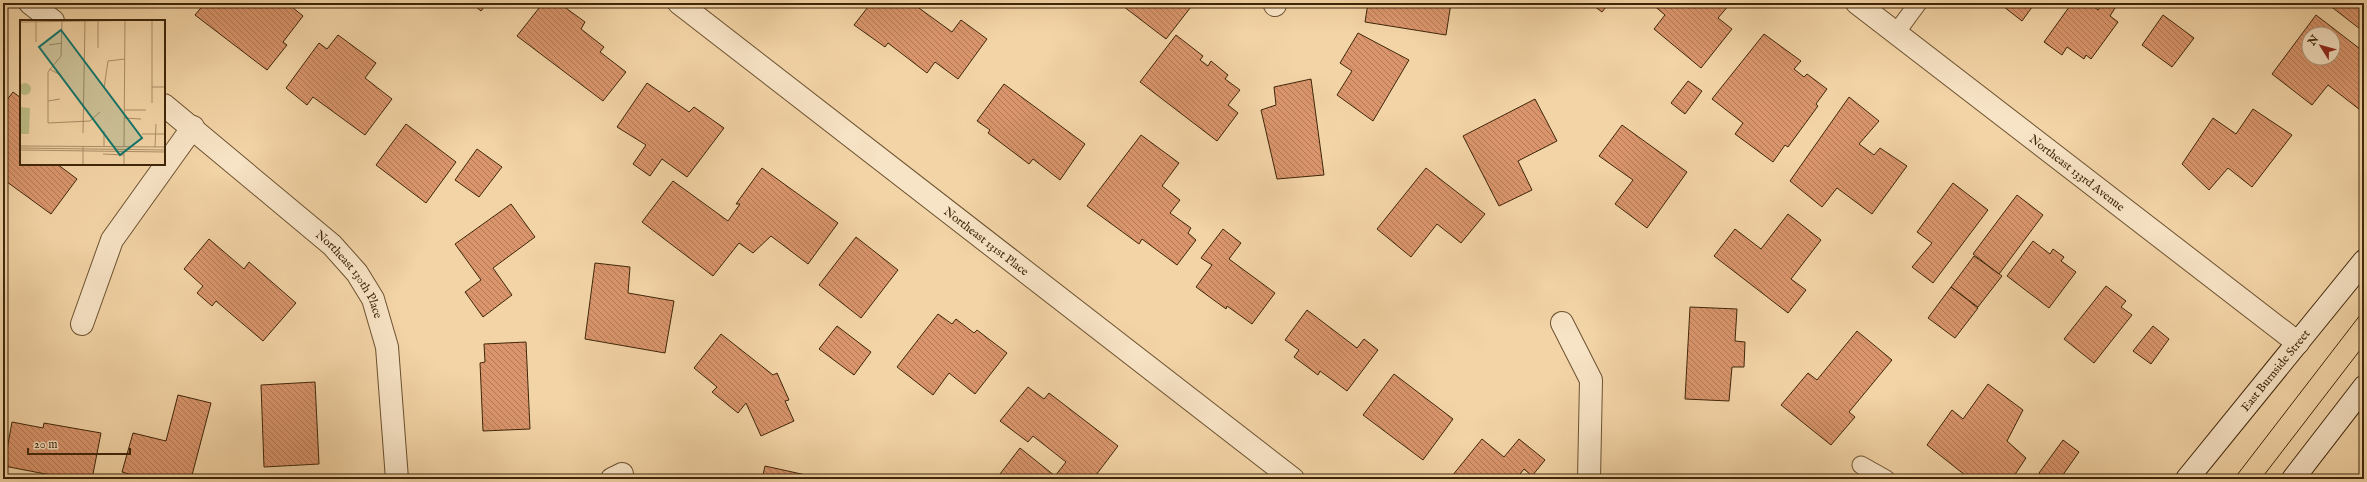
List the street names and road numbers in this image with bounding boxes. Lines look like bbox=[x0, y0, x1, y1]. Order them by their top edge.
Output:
street label: Northeast 133rd Avenue bbox=[2026, 131, 2128, 215]
street label: Northeast 131st Place bbox=[941, 204, 1032, 279]
street label: Northeast 130th Place bbox=[312, 227, 386, 321]
street label: East Burnside Street bbox=[2238, 326, 2313, 414]

